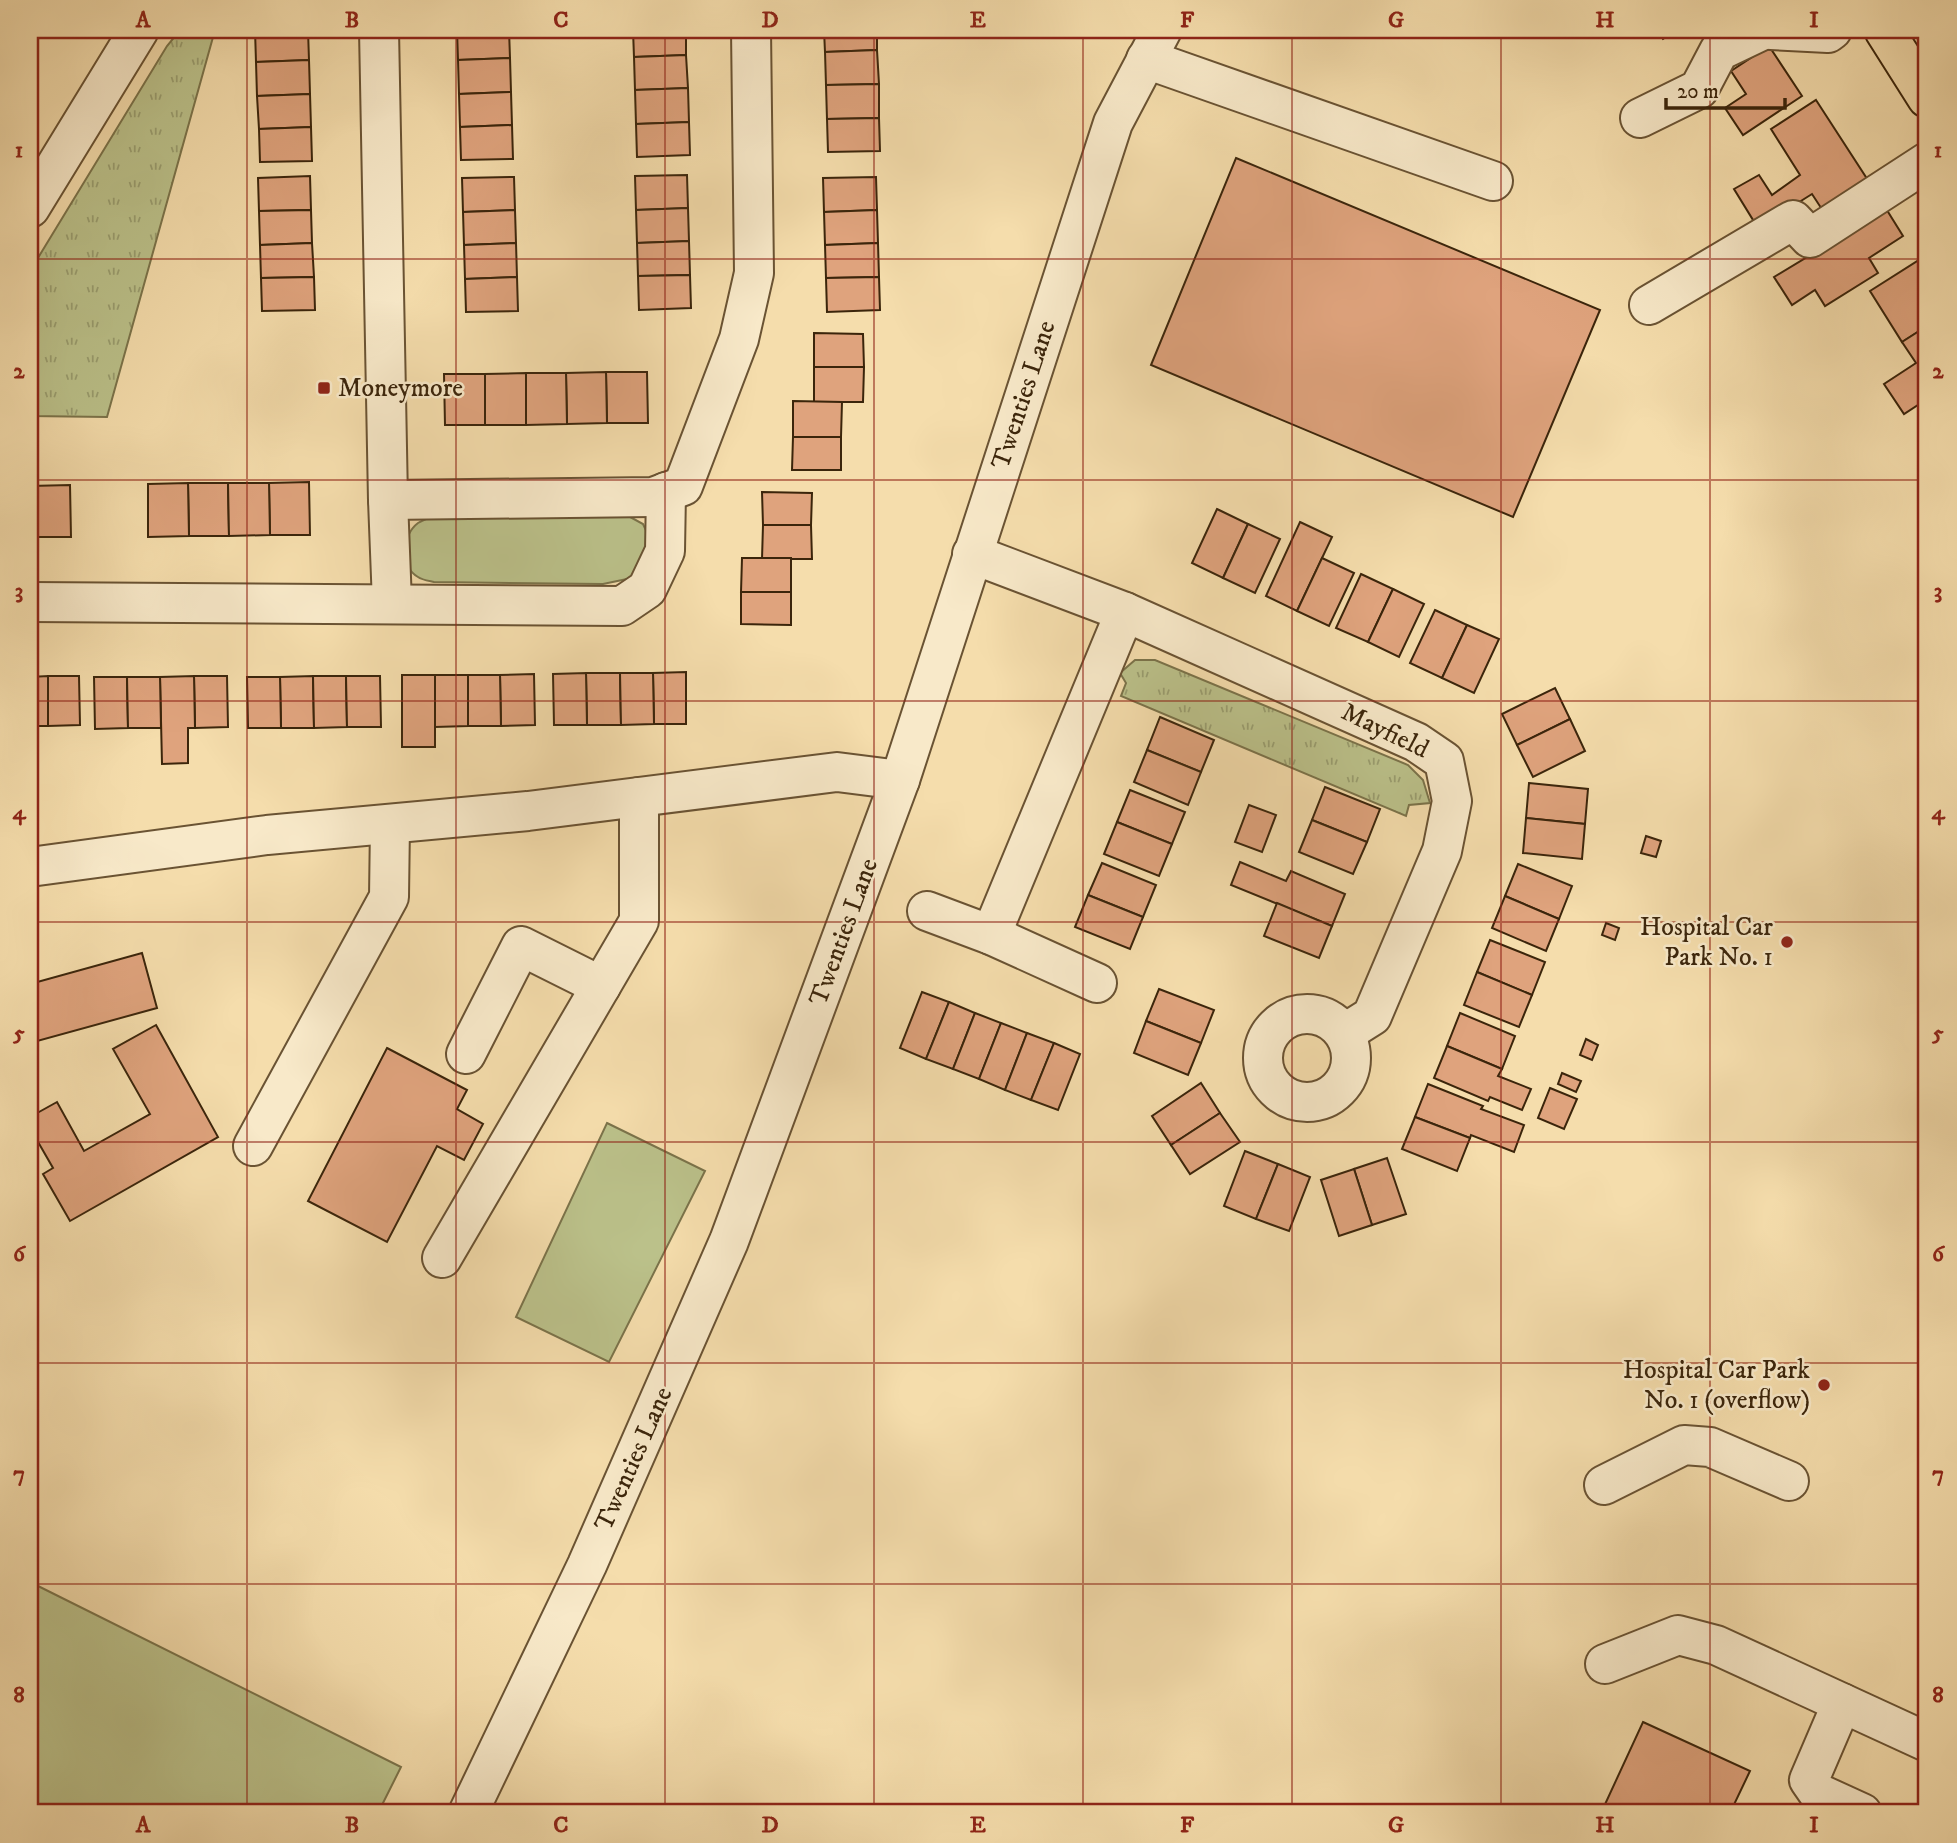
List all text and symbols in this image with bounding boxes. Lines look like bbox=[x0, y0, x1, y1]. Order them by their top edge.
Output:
text: A bbox=[135, 6, 152, 35]
text: B bbox=[345, 6, 359, 35]
text: C bbox=[553, 6, 569, 35]
text: D bbox=[761, 6, 779, 35]
text: E bbox=[970, 6, 986, 35]
text: F bbox=[1180, 6, 1195, 35]
text: G bbox=[1388, 6, 1404, 35]
text: H bbox=[1595, 6, 1615, 35]
text: I bbox=[1809, 6, 1819, 35]
scale bar bbox=[1666, 66, 1786, 110]
text: 20 m bbox=[1677, 79, 1719, 105]
text: 1 bbox=[15, 136, 23, 165]
text: 1 bbox=[1934, 136, 1942, 165]
street label: Twenties Lane bbox=[985, 317, 1063, 473]
text: 2 bbox=[13, 357, 25, 386]
text: 2 bbox=[1932, 357, 1944, 386]
place label: Moneymore bbox=[338, 372, 463, 405]
marker: Moneymore bbox=[316, 380, 332, 396]
text: 3 bbox=[15, 577, 23, 606]
text: 3 bbox=[1934, 577, 1942, 606]
street label: Mayfield bbox=[1336, 696, 1434, 766]
text: 4 bbox=[12, 798, 27, 827]
text: 4 bbox=[1931, 798, 1946, 827]
street label: Twenties Lane bbox=[802, 854, 886, 1010]
place label: Hospital Car Park No. 1 bbox=[1640, 911, 1773, 974]
marker: Hospital Car Park No. 1 bbox=[1779, 934, 1795, 950]
text: 5 bbox=[12, 1019, 25, 1048]
text: 5 bbox=[1931, 1019, 1944, 1048]
text: 6 bbox=[13, 1240, 27, 1269]
text: 6 bbox=[1932, 1240, 1946, 1269]
place label: Hospital Car Park No. 1 (overflow) bbox=[1623, 1354, 1810, 1417]
marker: Hospital Car Park No. 1 (overflow) bbox=[1816, 1377, 1832, 1393]
street label: Twenties Lane bbox=[588, 1382, 680, 1536]
text: 7 bbox=[13, 1460, 25, 1489]
text: 7 bbox=[1932, 1460, 1944, 1489]
text: 8 bbox=[13, 1681, 25, 1710]
text: 8 bbox=[1932, 1681, 1944, 1710]
text: A bbox=[135, 1811, 152, 1840]
text: B bbox=[345, 1811, 359, 1840]
text: C bbox=[553, 1811, 569, 1840]
text: D bbox=[761, 1811, 779, 1840]
text: E bbox=[970, 1811, 986, 1840]
text: F bbox=[1180, 1811, 1195, 1840]
text: G bbox=[1388, 1811, 1404, 1840]
text: H bbox=[1595, 1811, 1615, 1840]
text: I bbox=[1809, 1811, 1819, 1840]

